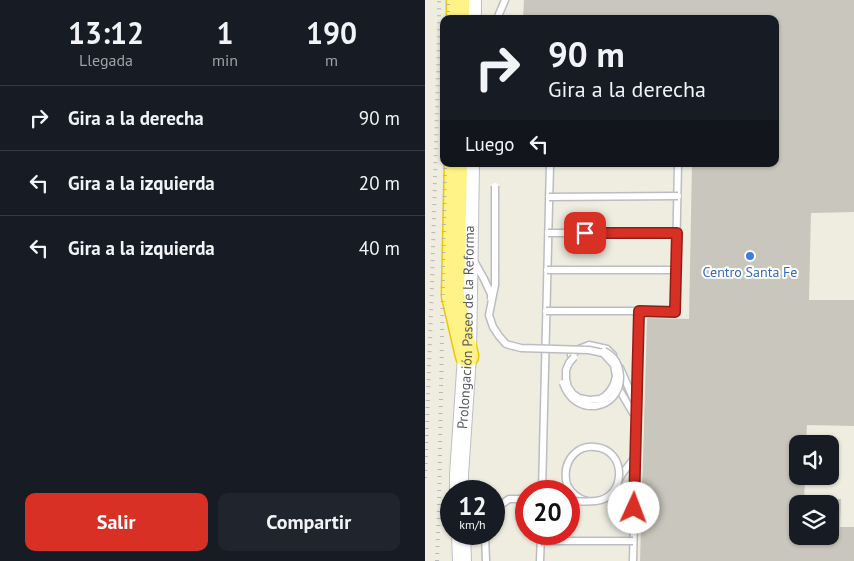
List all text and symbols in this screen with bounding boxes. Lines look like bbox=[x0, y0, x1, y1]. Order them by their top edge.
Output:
text: 13:12 bbox=[68, 13, 144, 52]
text: 1 bbox=[217, 13, 234, 52]
text: 190 bbox=[306, 13, 357, 52]
text: 90 m bbox=[548, 31, 625, 77]
icon: right bbox=[465, 35, 530, 100]
text: Llegada bbox=[79, 50, 133, 70]
text: min bbox=[212, 50, 238, 70]
text: m bbox=[325, 50, 338, 70]
text: Gira a la derecha bbox=[548, 75, 706, 103]
icon: right bbox=[25, 104, 53, 132]
text: Gira a la derecha bbox=[68, 106, 204, 130]
text: 90 m bbox=[359, 106, 400, 130]
icon: left bbox=[525, 130, 553, 158]
text: Luego bbox=[465, 132, 515, 156]
icon: left bbox=[25, 169, 53, 197]
text: Gira a la izquierda bbox=[68, 171, 215, 195]
text: 20 m bbox=[359, 171, 400, 195]
pin bbox=[564, 212, 606, 254]
icon: arrive bbox=[571, 219, 599, 247]
street label: Prolongación Paseo de la Reforma bbox=[453, 225, 478, 430]
icon: left bbox=[25, 234, 53, 262]
text: Gira a la izquierda bbox=[68, 236, 215, 260]
text: 40 m bbox=[359, 236, 400, 260]
marker: Centro Santa Fe bbox=[744, 250, 756, 262]
place label: Centro Santa Fe bbox=[703, 263, 797, 281]
map controls bbox=[789, 435, 839, 545]
button: sound bbox=[789, 435, 839, 485]
speed limit sign: 20 bbox=[515, 480, 580, 545]
position arrow bbox=[607, 481, 659, 533]
text: 12 bbox=[458, 490, 487, 522]
button: Salir bbox=[25, 493, 208, 551]
button: Compartir bbox=[218, 493, 400, 551]
button: layers bbox=[789, 495, 839, 545]
text: km/h bbox=[459, 517, 486, 532]

